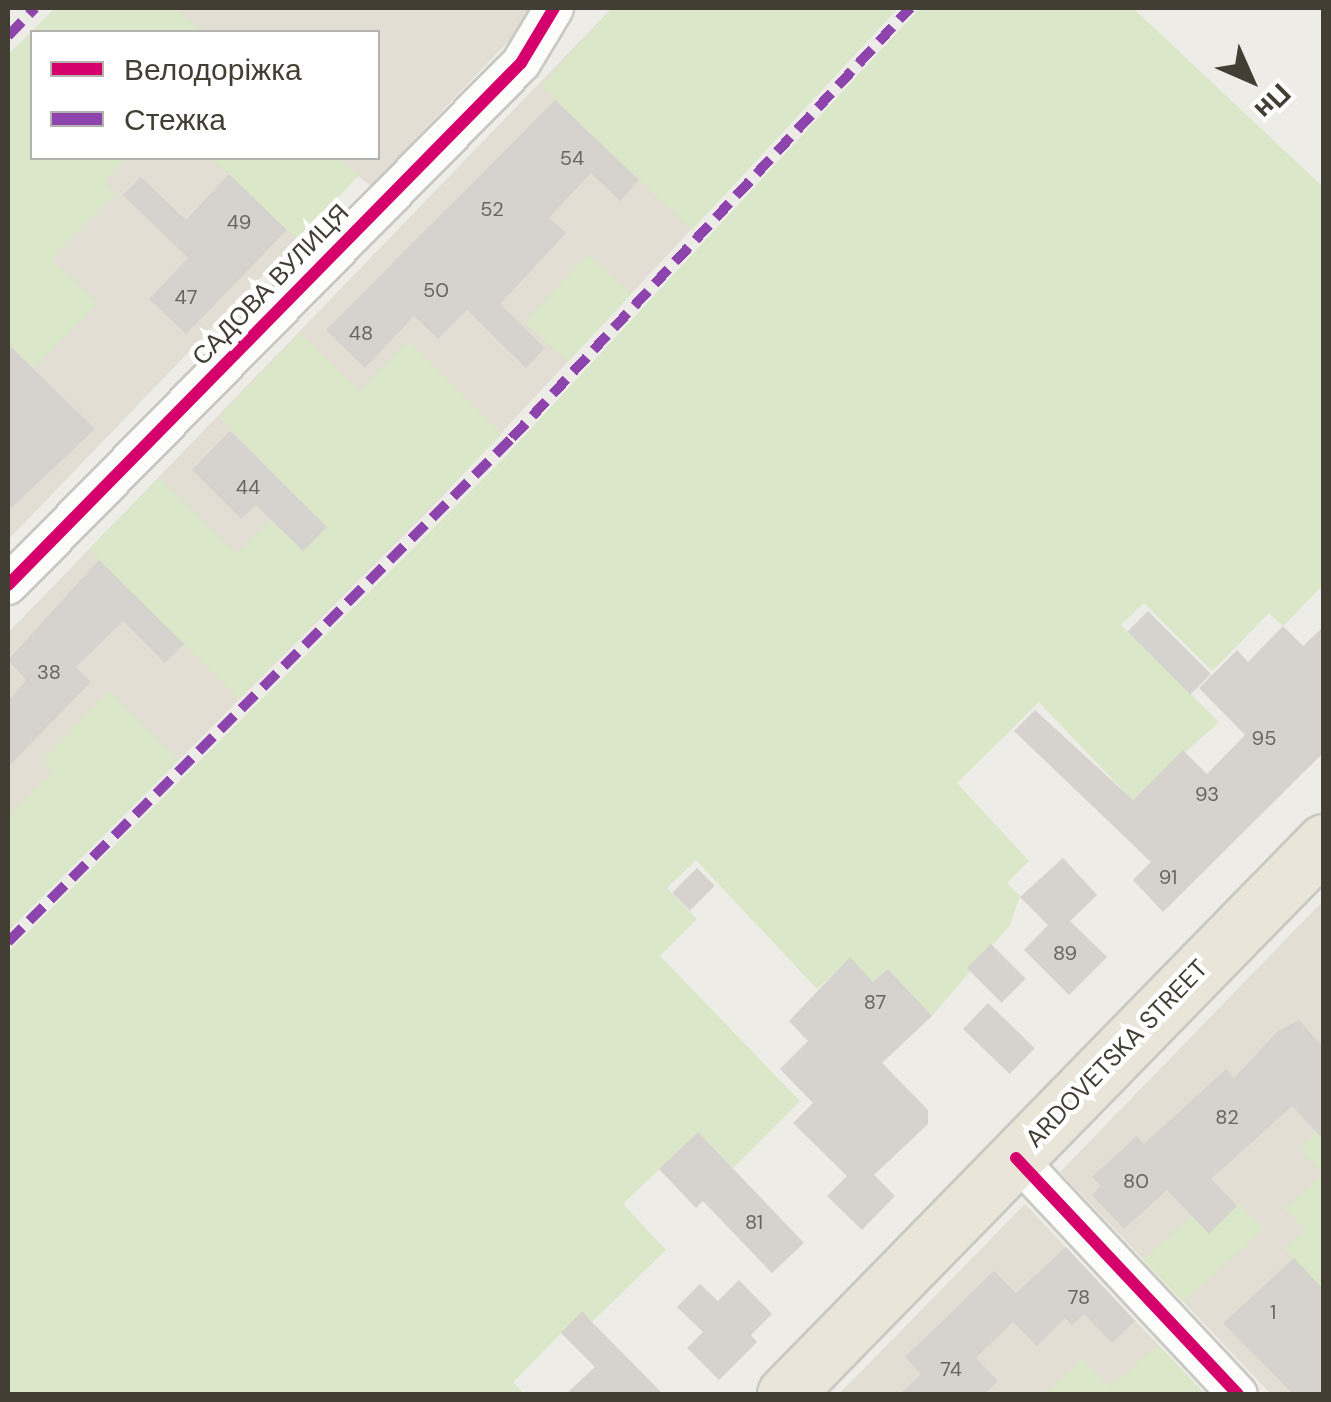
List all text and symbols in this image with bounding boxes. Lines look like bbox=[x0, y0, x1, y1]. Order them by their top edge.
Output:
legend bbox=[30, 30, 380, 160]
north arrow bbox=[1201, 30, 1301, 130]
text: Велодоріжка bbox=[124, 50, 302, 89]
text: Пн bbox=[1246, 75, 1299, 128]
text: Стежка bbox=[124, 100, 226, 139]
house number: 54 bbox=[560, 146, 584, 170]
house number: 52 bbox=[480, 197, 504, 221]
street label: САДОВА ВУЛИЦЯ bbox=[186, 198, 356, 372]
house number: 49 bbox=[227, 210, 251, 234]
house number: 50 bbox=[423, 278, 449, 302]
house number: 47 bbox=[175, 285, 197, 309]
house number: 48 bbox=[349, 321, 373, 345]
house number: 44 bbox=[236, 475, 260, 499]
house number: 38 bbox=[37, 660, 61, 684]
house number: 95 bbox=[1252, 726, 1276, 750]
house number: 93 bbox=[1195, 782, 1219, 806]
house number: 91 bbox=[1159, 865, 1177, 889]
house number: 89 bbox=[1053, 941, 1077, 965]
street label: ARDOVETSKA STREET bbox=[1020, 954, 1214, 1154]
house number: 87 bbox=[864, 990, 886, 1014]
house number: 82 bbox=[1215, 1105, 1239, 1129]
house number: 80 bbox=[1123, 1169, 1149, 1193]
house number: 81 bbox=[745, 1210, 763, 1234]
house number: 78 bbox=[1068, 1285, 1090, 1309]
house number: 1 bbox=[1270, 1300, 1276, 1324]
house number: 74 bbox=[940, 1357, 962, 1381]

